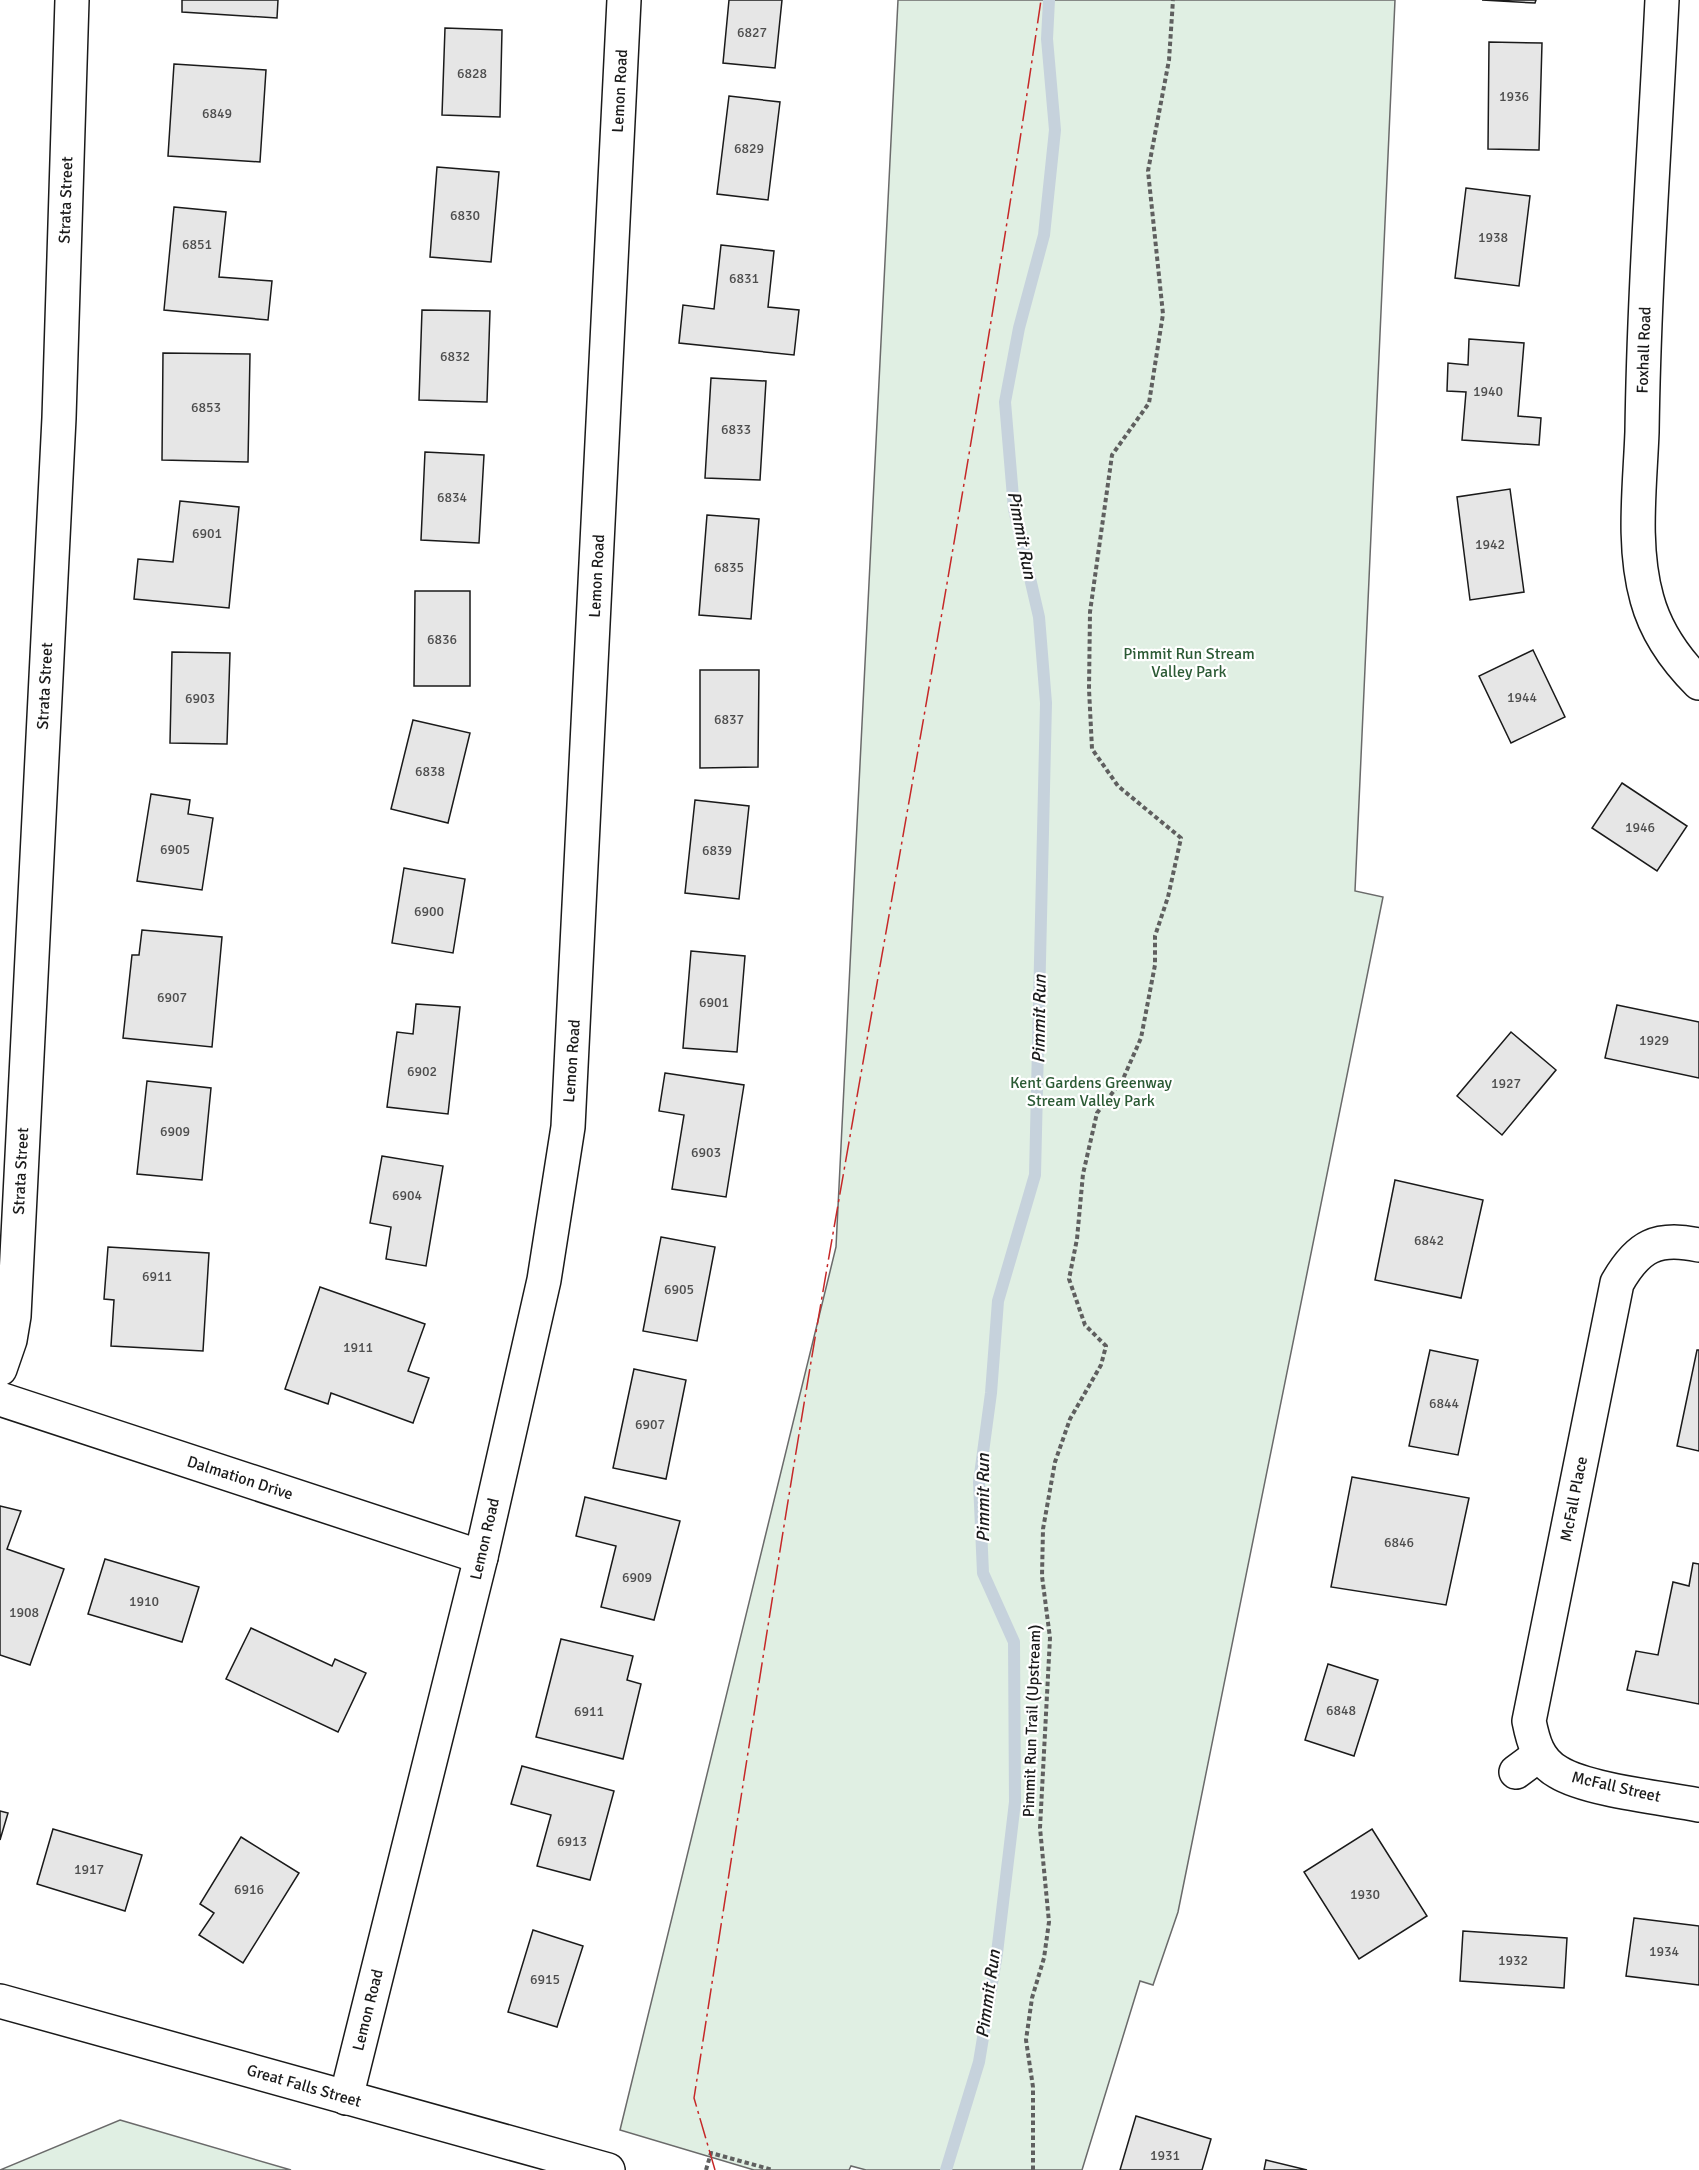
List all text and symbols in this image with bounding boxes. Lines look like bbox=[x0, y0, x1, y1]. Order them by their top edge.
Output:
house number: 6827 bbox=[737, 24, 767, 41]
street label: Lemon Road bbox=[608, 49, 632, 133]
house number: 6828 bbox=[457, 65, 487, 82]
house number: 1936 bbox=[1499, 88, 1529, 105]
house number: 6849 bbox=[202, 105, 232, 122]
house number: 6829 bbox=[734, 140, 764, 157]
street label: Strata Street bbox=[54, 156, 78, 244]
house number: 6830 bbox=[450, 207, 480, 224]
house number: 1938 bbox=[1478, 229, 1508, 246]
house number: 6851 bbox=[182, 236, 212, 253]
house number: 6831 bbox=[729, 270, 759, 287]
street label: Foxhall Road bbox=[1632, 306, 1656, 394]
house number: 6832 bbox=[440, 348, 470, 365]
house number: 1940 bbox=[1473, 383, 1503, 400]
house number: 6853 bbox=[191, 399, 221, 416]
house number: 6833 bbox=[721, 421, 751, 438]
house number: 6834 bbox=[437, 489, 468, 506]
water label: Pimmit Run bbox=[1003, 489, 1042, 582]
house number: 6901 bbox=[192, 525, 222, 542]
street label: Lemon Road bbox=[585, 534, 609, 618]
house number: 1942 bbox=[1475, 536, 1505, 553]
house number: 6835 bbox=[714, 559, 744, 576]
house number: 6836 bbox=[427, 631, 457, 648]
street label: Strata Street bbox=[33, 642, 57, 730]
park label: Pimmit Run Stream Valley Park bbox=[1123, 644, 1255, 682]
house number: 1944 bbox=[1507, 689, 1538, 706]
house number: 6903 bbox=[185, 690, 215, 707]
house number: 6837 bbox=[714, 711, 744, 728]
house number: 6838 bbox=[415, 763, 445, 780]
house number: 1946 bbox=[1625, 819, 1655, 836]
house number: 6905 bbox=[160, 841, 190, 858]
house number: 6839 bbox=[702, 842, 732, 859]
house number: 6900 bbox=[414, 903, 444, 920]
water label: Pimmit Run bbox=[1027, 973, 1051, 1064]
house number: 6907 bbox=[157, 989, 187, 1006]
house number: 6901 bbox=[699, 994, 729, 1011]
street label: Lemon Road bbox=[559, 1019, 585, 1103]
house number: 1929 bbox=[1639, 1032, 1669, 1049]
house number: 6902 bbox=[407, 1063, 437, 1080]
park label: Kent Gardens Greenway Stream Valley Park bbox=[1010, 1073, 1173, 1111]
house number: 1927 bbox=[1491, 1075, 1521, 1092]
house number: 6909 bbox=[160, 1123, 190, 1140]
street label: Strata Street bbox=[9, 1127, 33, 1215]
house number: 6903 bbox=[691, 1144, 721, 1161]
house number: 6904 bbox=[392, 1187, 423, 1204]
house number: 6842 bbox=[1414, 1232, 1444, 1249]
house number: 6911 bbox=[142, 1268, 172, 1285]
house number: 6905 bbox=[664, 1281, 694, 1298]
house number: 1911 bbox=[343, 1339, 373, 1356]
house number: 6844 bbox=[1429, 1395, 1460, 1412]
house number: 6907 bbox=[635, 1416, 665, 1433]
street label: Dalmation Drive bbox=[185, 1451, 295, 1505]
water label: Pimmit Run bbox=[972, 1452, 994, 1542]
street label: McFall Place bbox=[1556, 1455, 1592, 1543]
street label: Lemon Road bbox=[466, 1496, 504, 1582]
house number: 6846 bbox=[1384, 1534, 1414, 1551]
house number: 6909 bbox=[622, 1569, 652, 1586]
house number: 1910 bbox=[129, 1593, 159, 1610]
house number: 1908 bbox=[9, 1604, 39, 1621]
street label: Pimmit Run Trail (Upstream) bbox=[1019, 1624, 1045, 1818]
house number: 6848 bbox=[1326, 1702, 1356, 1719]
house number: 6911 bbox=[574, 1703, 604, 1720]
street label: McFall Street bbox=[1570, 1767, 1663, 1807]
house number: 6913 bbox=[557, 1833, 587, 1850]
house number: 1917 bbox=[74, 1861, 104, 1878]
house number: 6916 bbox=[234, 1881, 264, 1898]
house number: 1930 bbox=[1350, 1886, 1380, 1903]
house number: 1934 bbox=[1649, 1943, 1680, 1960]
water label: Pimmit Run bbox=[971, 1947, 1005, 2040]
house number: 1932 bbox=[1498, 1952, 1528, 1969]
street label: Lemon Road bbox=[348, 1967, 388, 2053]
house number: 6915 bbox=[530, 1971, 560, 1988]
street label: Great Falls Street bbox=[244, 2060, 364, 2112]
house number: 1931 bbox=[1150, 2147, 1180, 2164]

